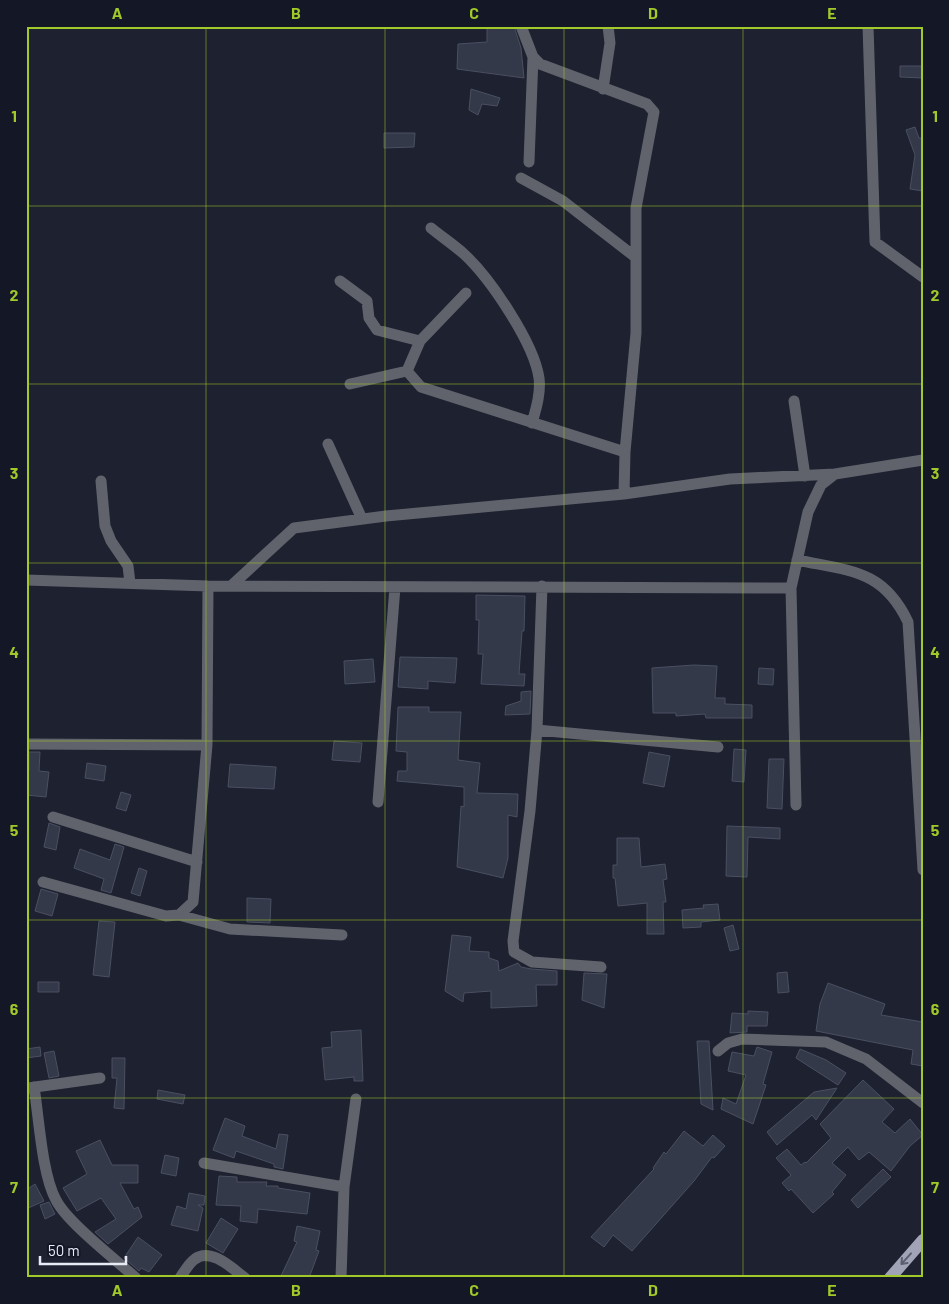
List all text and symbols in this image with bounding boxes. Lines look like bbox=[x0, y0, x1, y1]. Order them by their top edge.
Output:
text: A bbox=[112, 3, 123, 22]
text: B bbox=[291, 3, 301, 22]
text: C bbox=[469, 3, 479, 22]
text: D bbox=[648, 3, 658, 22]
text: E bbox=[827, 3, 837, 22]
text: 1 bbox=[11, 106, 17, 125]
text: 1 bbox=[932, 106, 938, 125]
text: 2 bbox=[10, 285, 19, 304]
text: 2 bbox=[931, 285, 940, 304]
text: 3 bbox=[10, 463, 18, 482]
text: 3 bbox=[931, 463, 939, 482]
text: 4 bbox=[9, 642, 19, 661]
text: 4 bbox=[930, 642, 940, 661]
text: 5 bbox=[10, 820, 19, 839]
text: 5 bbox=[931, 820, 940, 839]
text: 6 bbox=[10, 999, 19, 1018]
text: 6 bbox=[931, 999, 940, 1018]
text: 7 bbox=[10, 1177, 18, 1196]
text: 7 bbox=[931, 1177, 939, 1196]
scale bar bbox=[40, 1234, 126, 1266]
text: 50 m bbox=[48, 1241, 80, 1259]
one-way arrow bbox=[900, 1253, 912, 1266]
text: A bbox=[112, 1280, 123, 1299]
text: B bbox=[291, 1280, 301, 1299]
text: C bbox=[469, 1280, 479, 1299]
text: D bbox=[648, 1280, 658, 1299]
text: E bbox=[827, 1280, 837, 1299]

